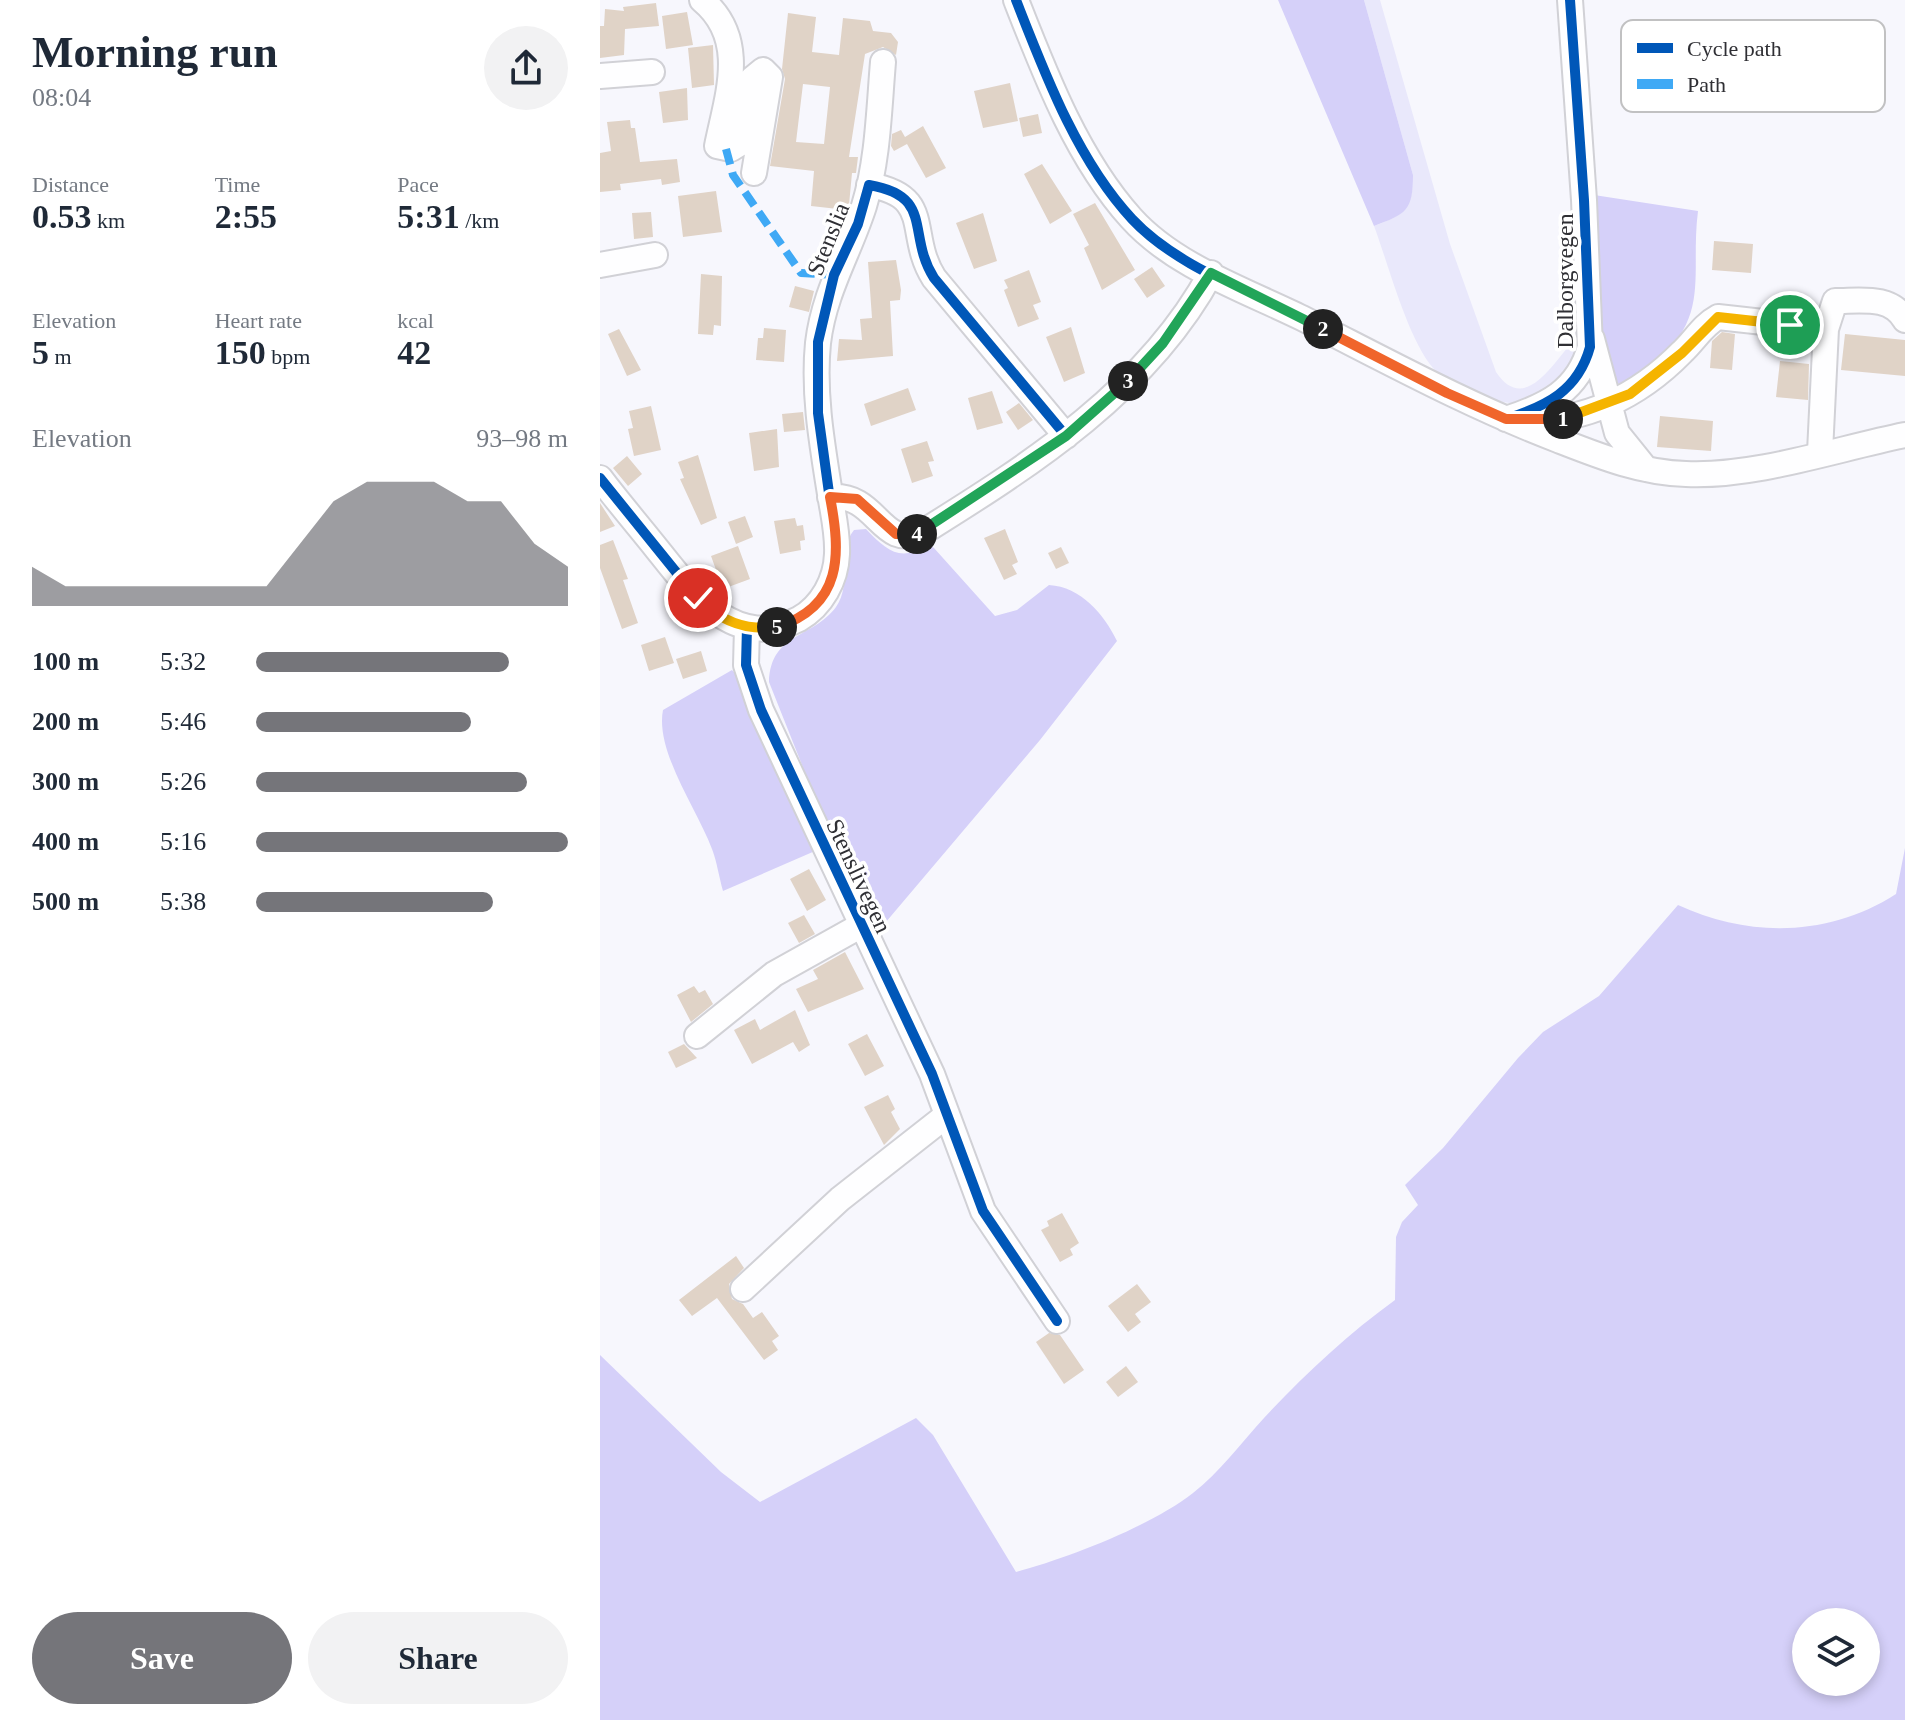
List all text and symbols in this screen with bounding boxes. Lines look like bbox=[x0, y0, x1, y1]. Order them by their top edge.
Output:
legend bbox=[1621, 20, 1885, 112]
button: share bbox=[484, 26, 568, 110]
text: Morning run bbox=[32, 28, 278, 77]
text: Cycle path bbox=[1687, 36, 1782, 61]
text: Path bbox=[1687, 72, 1726, 97]
text: 08:04 bbox=[32, 83, 91, 112]
text: Distance bbox=[32, 172, 109, 197]
text: Time bbox=[215, 172, 260, 197]
text: Pace bbox=[397, 172, 439, 197]
text: 0.53 bbox=[32, 198, 92, 235]
text: 2:55 bbox=[215, 198, 277, 235]
text: 5:31 bbox=[397, 198, 460, 235]
street label: Stenslia bbox=[802, 199, 854, 279]
text: km bbox=[92, 208, 125, 233]
text: /km bbox=[460, 208, 499, 233]
street label: Dalborgvegen bbox=[1552, 213, 1578, 349]
pin bbox=[1756, 291, 1824, 359]
icon: arrive bbox=[1768, 303, 1812, 347]
text: Elevation bbox=[32, 308, 116, 333]
text: Heart rate bbox=[215, 308, 302, 333]
text: kcal bbox=[397, 308, 434, 333]
pin: 2 bbox=[1303, 309, 1343, 349]
text: 2 bbox=[1318, 316, 1329, 341]
text: 5 bbox=[32, 334, 49, 371]
text: 150 bbox=[215, 334, 266, 371]
text: 42 bbox=[397, 334, 431, 371]
text: m bbox=[49, 344, 72, 369]
text: bpm bbox=[266, 344, 310, 369]
pin: 3 bbox=[1108, 361, 1148, 401]
text: 3 bbox=[1123, 368, 1134, 393]
pin: 1 bbox=[1543, 399, 1583, 439]
text: 1 bbox=[1558, 406, 1569, 431]
text: Elevation bbox=[32, 424, 132, 453]
text: 93–98 m bbox=[476, 424, 568, 453]
pin: 4 bbox=[897, 514, 937, 554]
text: 4 bbox=[912, 521, 923, 546]
pin bbox=[664, 564, 732, 632]
icon: check bbox=[676, 576, 720, 620]
pin: 5 bbox=[757, 607, 797, 647]
text: 5 bbox=[772, 614, 783, 639]
text: 100 m bbox=[32, 647, 99, 676]
text: 5:32 bbox=[160, 647, 206, 676]
text: 200 m bbox=[32, 707, 99, 736]
text: 5:46 bbox=[160, 707, 206, 736]
text: 300 m bbox=[32, 767, 99, 796]
text: 5:26 bbox=[160, 767, 206, 796]
street label: Stenslivegen bbox=[821, 815, 897, 937]
text: 400 m bbox=[32, 827, 99, 856]
text: 5:16 bbox=[160, 827, 206, 856]
text: 500 m bbox=[32, 887, 99, 916]
text: 5:38 bbox=[160, 887, 206, 916]
map controls bbox=[1792, 1608, 1880, 1696]
button: layers bbox=[1792, 1608, 1880, 1696]
button: Save bbox=[32, 1612, 292, 1704]
button: Share bbox=[308, 1612, 568, 1704]

